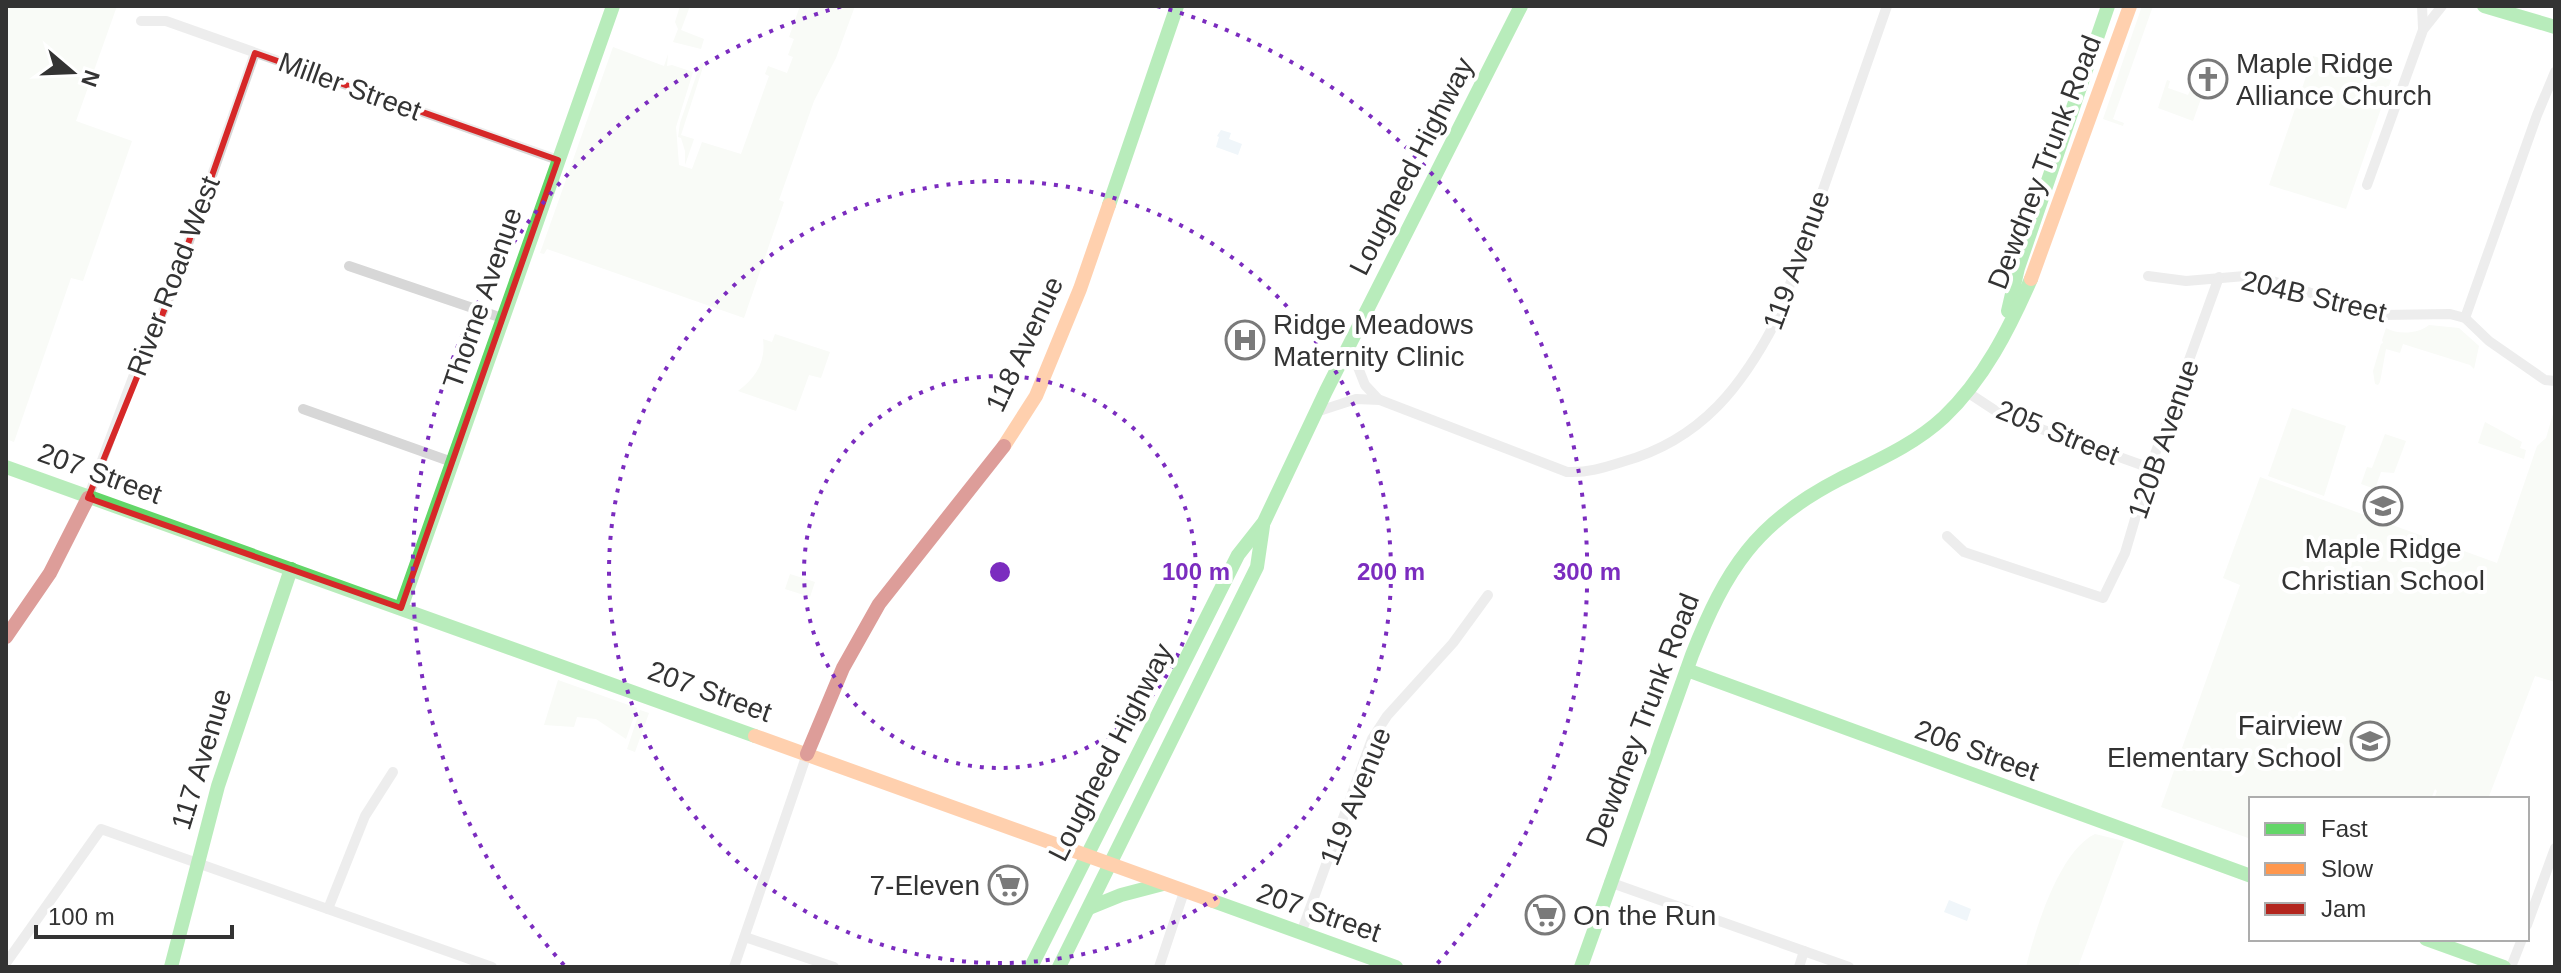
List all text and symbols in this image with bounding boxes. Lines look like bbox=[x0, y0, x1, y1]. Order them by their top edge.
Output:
street label: Dewdney Trunk Road bbox=[1982, 31, 2107, 293]
north arrow bbox=[32, 32, 112, 112]
street label: Miller Street bbox=[274, 46, 426, 127]
place label: Maple Ridge Alliance Church bbox=[2236, 48, 2432, 111]
street label: Lougheed Highway bbox=[1343, 52, 1480, 280]
church icon: Maple Ridge Alliance Church bbox=[2187, 58, 2229, 100]
text: N bbox=[76, 67, 105, 90]
street label: River Road West bbox=[121, 172, 226, 380]
street label: 119 Avenue bbox=[1757, 187, 1836, 334]
street label: Thorne Avenue bbox=[437, 204, 528, 393]
street label: 204B Street bbox=[2238, 265, 2390, 328]
street label: 118 Avenue bbox=[980, 272, 1069, 417]
place label: Ridge Meadows Maternity Clinic bbox=[1273, 309, 1474, 372]
hospital icon: Ridge Meadows Maternity Clinic bbox=[1224, 319, 1266, 361]
street label: 120B Avenue bbox=[2122, 356, 2205, 523]
street label: 205 Street bbox=[1992, 394, 2124, 471]
street label: 207 Street bbox=[34, 437, 166, 510]
school or university icon: Maple Ridge Christian School bbox=[2362, 485, 2404, 527]
place label: Maple Ridge Christian School bbox=[2281, 533, 2485, 596]
centre of rings bbox=[986, 558, 1014, 586]
text: 100 m bbox=[1162, 558, 1230, 585]
text: 200 m bbox=[1357, 558, 1425, 585]
text: 300 m bbox=[1553, 558, 1621, 585]
street label: Dewdney Trunk Road bbox=[1580, 589, 1705, 851]
street label: Lougheed Highway bbox=[1042, 638, 1179, 866]
street label: 207 Street bbox=[644, 655, 776, 728]
street label: 117 Avenue bbox=[165, 685, 238, 833]
place label: Fairview Elementary School bbox=[2107, 710, 2343, 773]
street label: 206 Street bbox=[1911, 714, 2043, 787]
school or university icon: Fairview Elementary School bbox=[2349, 720, 2391, 762]
street label: 119 Avenue bbox=[1314, 723, 1397, 869]
legend bbox=[2249, 797, 2529, 941]
text: Fast bbox=[2321, 815, 2368, 842]
text: Slow bbox=[2321, 855, 2374, 882]
supermarket icon: 7-Eleven bbox=[987, 864, 1029, 906]
place label: 7-Eleven bbox=[869, 870, 980, 901]
street label: 207 Street bbox=[1253, 877, 1385, 948]
scale bar bbox=[36, 889, 232, 939]
supermarket icon: On the Run bbox=[1524, 894, 1566, 936]
text: Jam bbox=[2321, 895, 2366, 922]
place label: On the Run bbox=[1573, 900, 1716, 931]
text: 100 m bbox=[48, 903, 115, 930]

